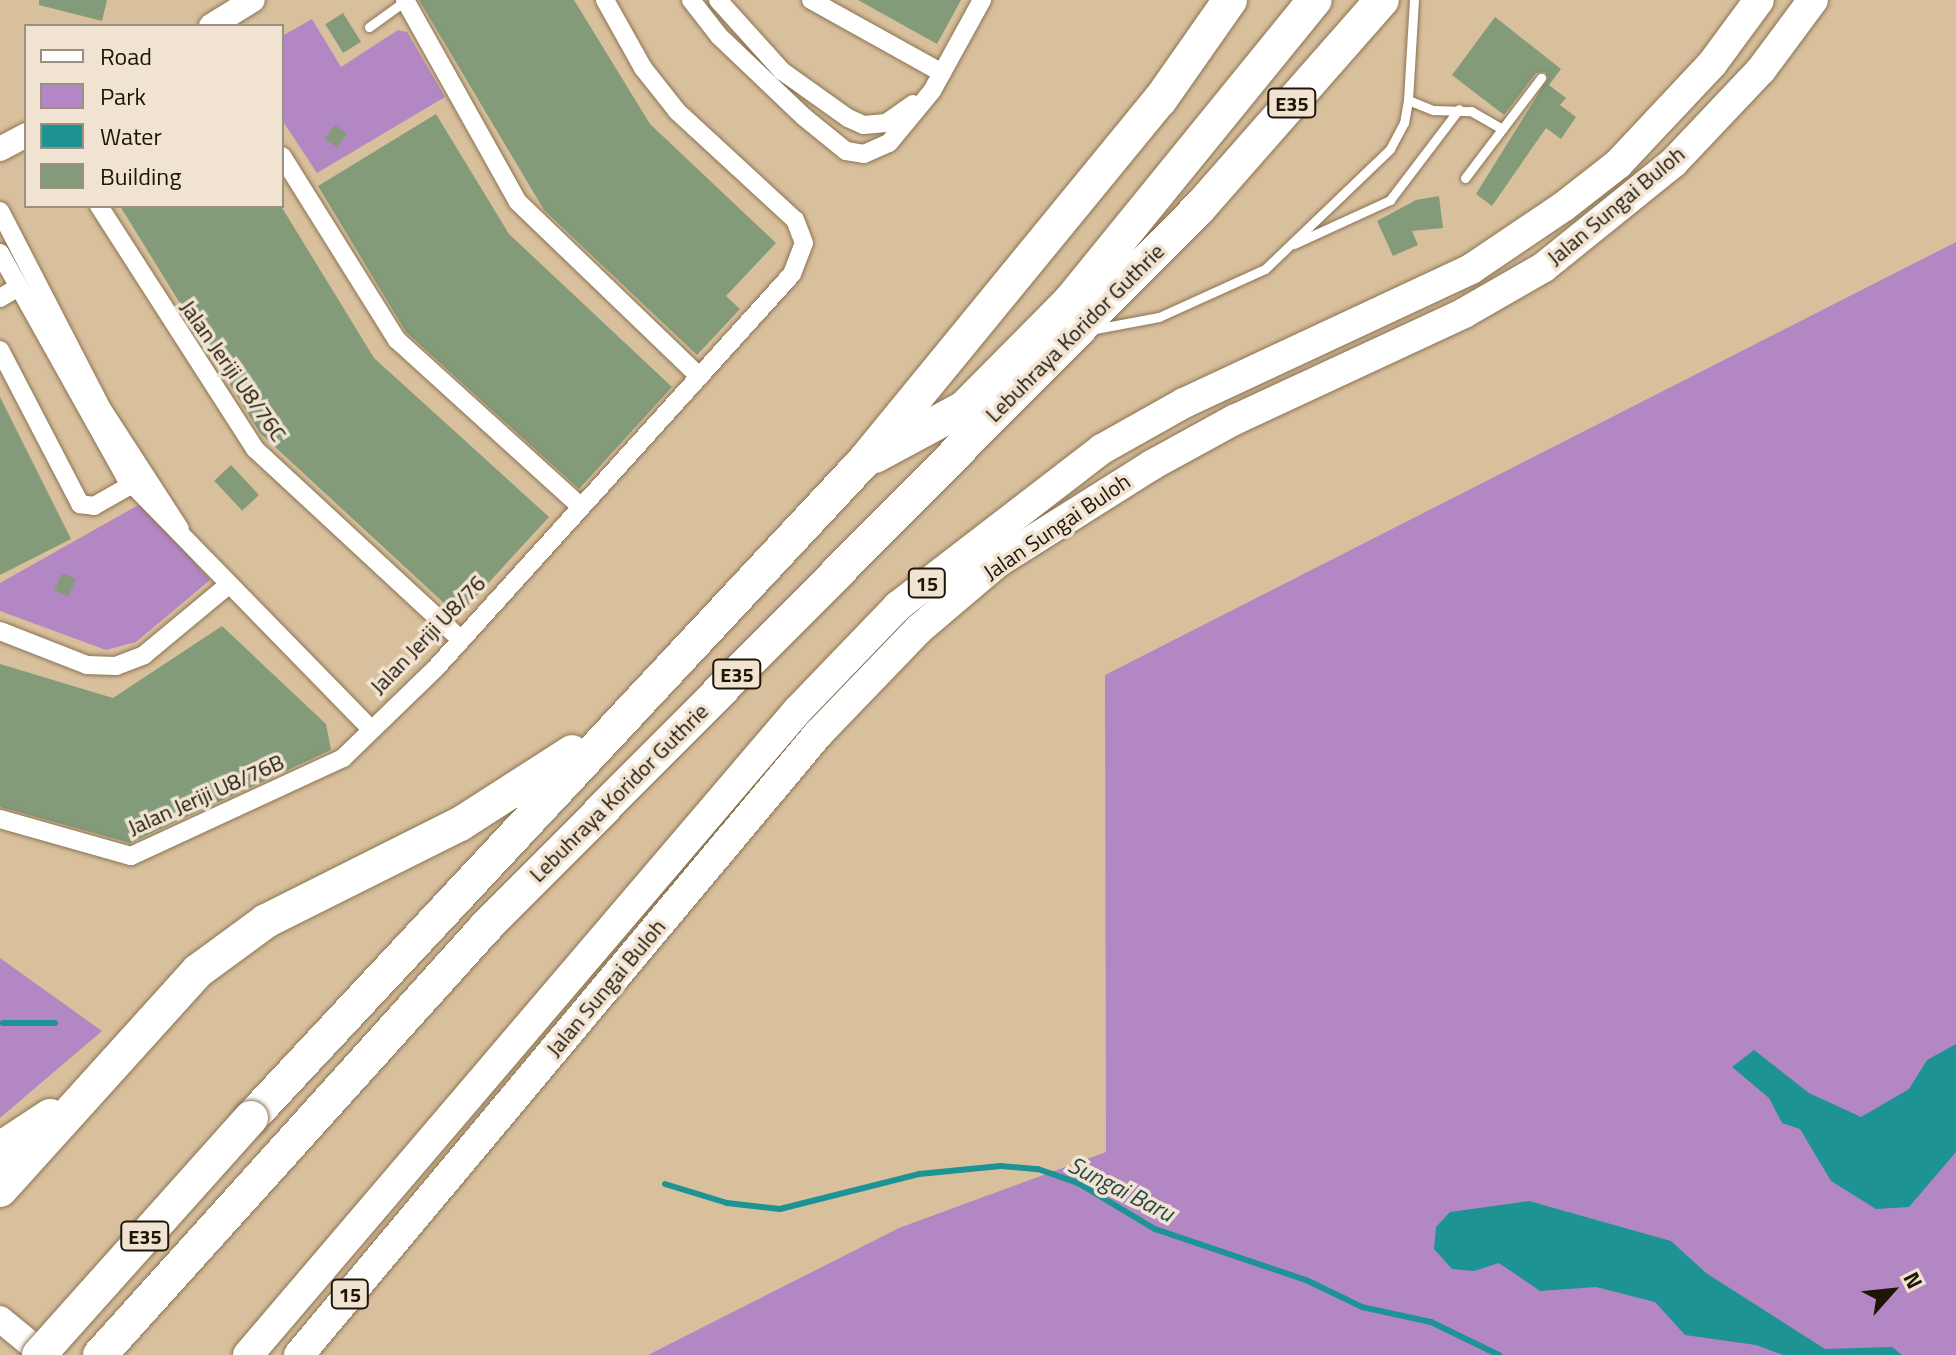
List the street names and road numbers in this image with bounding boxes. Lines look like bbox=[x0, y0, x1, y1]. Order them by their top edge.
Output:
road number: E35 bbox=[1266, 87, 1318, 119]
street label: Jalan Sungai Buloh bbox=[1542, 141, 1690, 271]
street label: Lebuhraya Koridor Guthrie bbox=[980, 238, 1170, 428]
street label: Jalan Jeriji U8/76C bbox=[174, 295, 292, 447]
street label: Jalan Sungai Buloh bbox=[979, 468, 1135, 586]
road number: 15 bbox=[907, 567, 947, 599]
street label: Jalan Jeriji U8/76 bbox=[365, 570, 491, 700]
road number: E35 bbox=[711, 658, 763, 690]
street label: Lebuhraya Koridor Guthrie bbox=[524, 698, 714, 888]
street label: Jalan Jeriji U8/76B bbox=[124, 749, 288, 841]
street label: Jalan Sungai Buloh bbox=[541, 914, 671, 1062]
road number: E35 bbox=[119, 1220, 171, 1252]
road number: 15 bbox=[330, 1278, 370, 1310]

